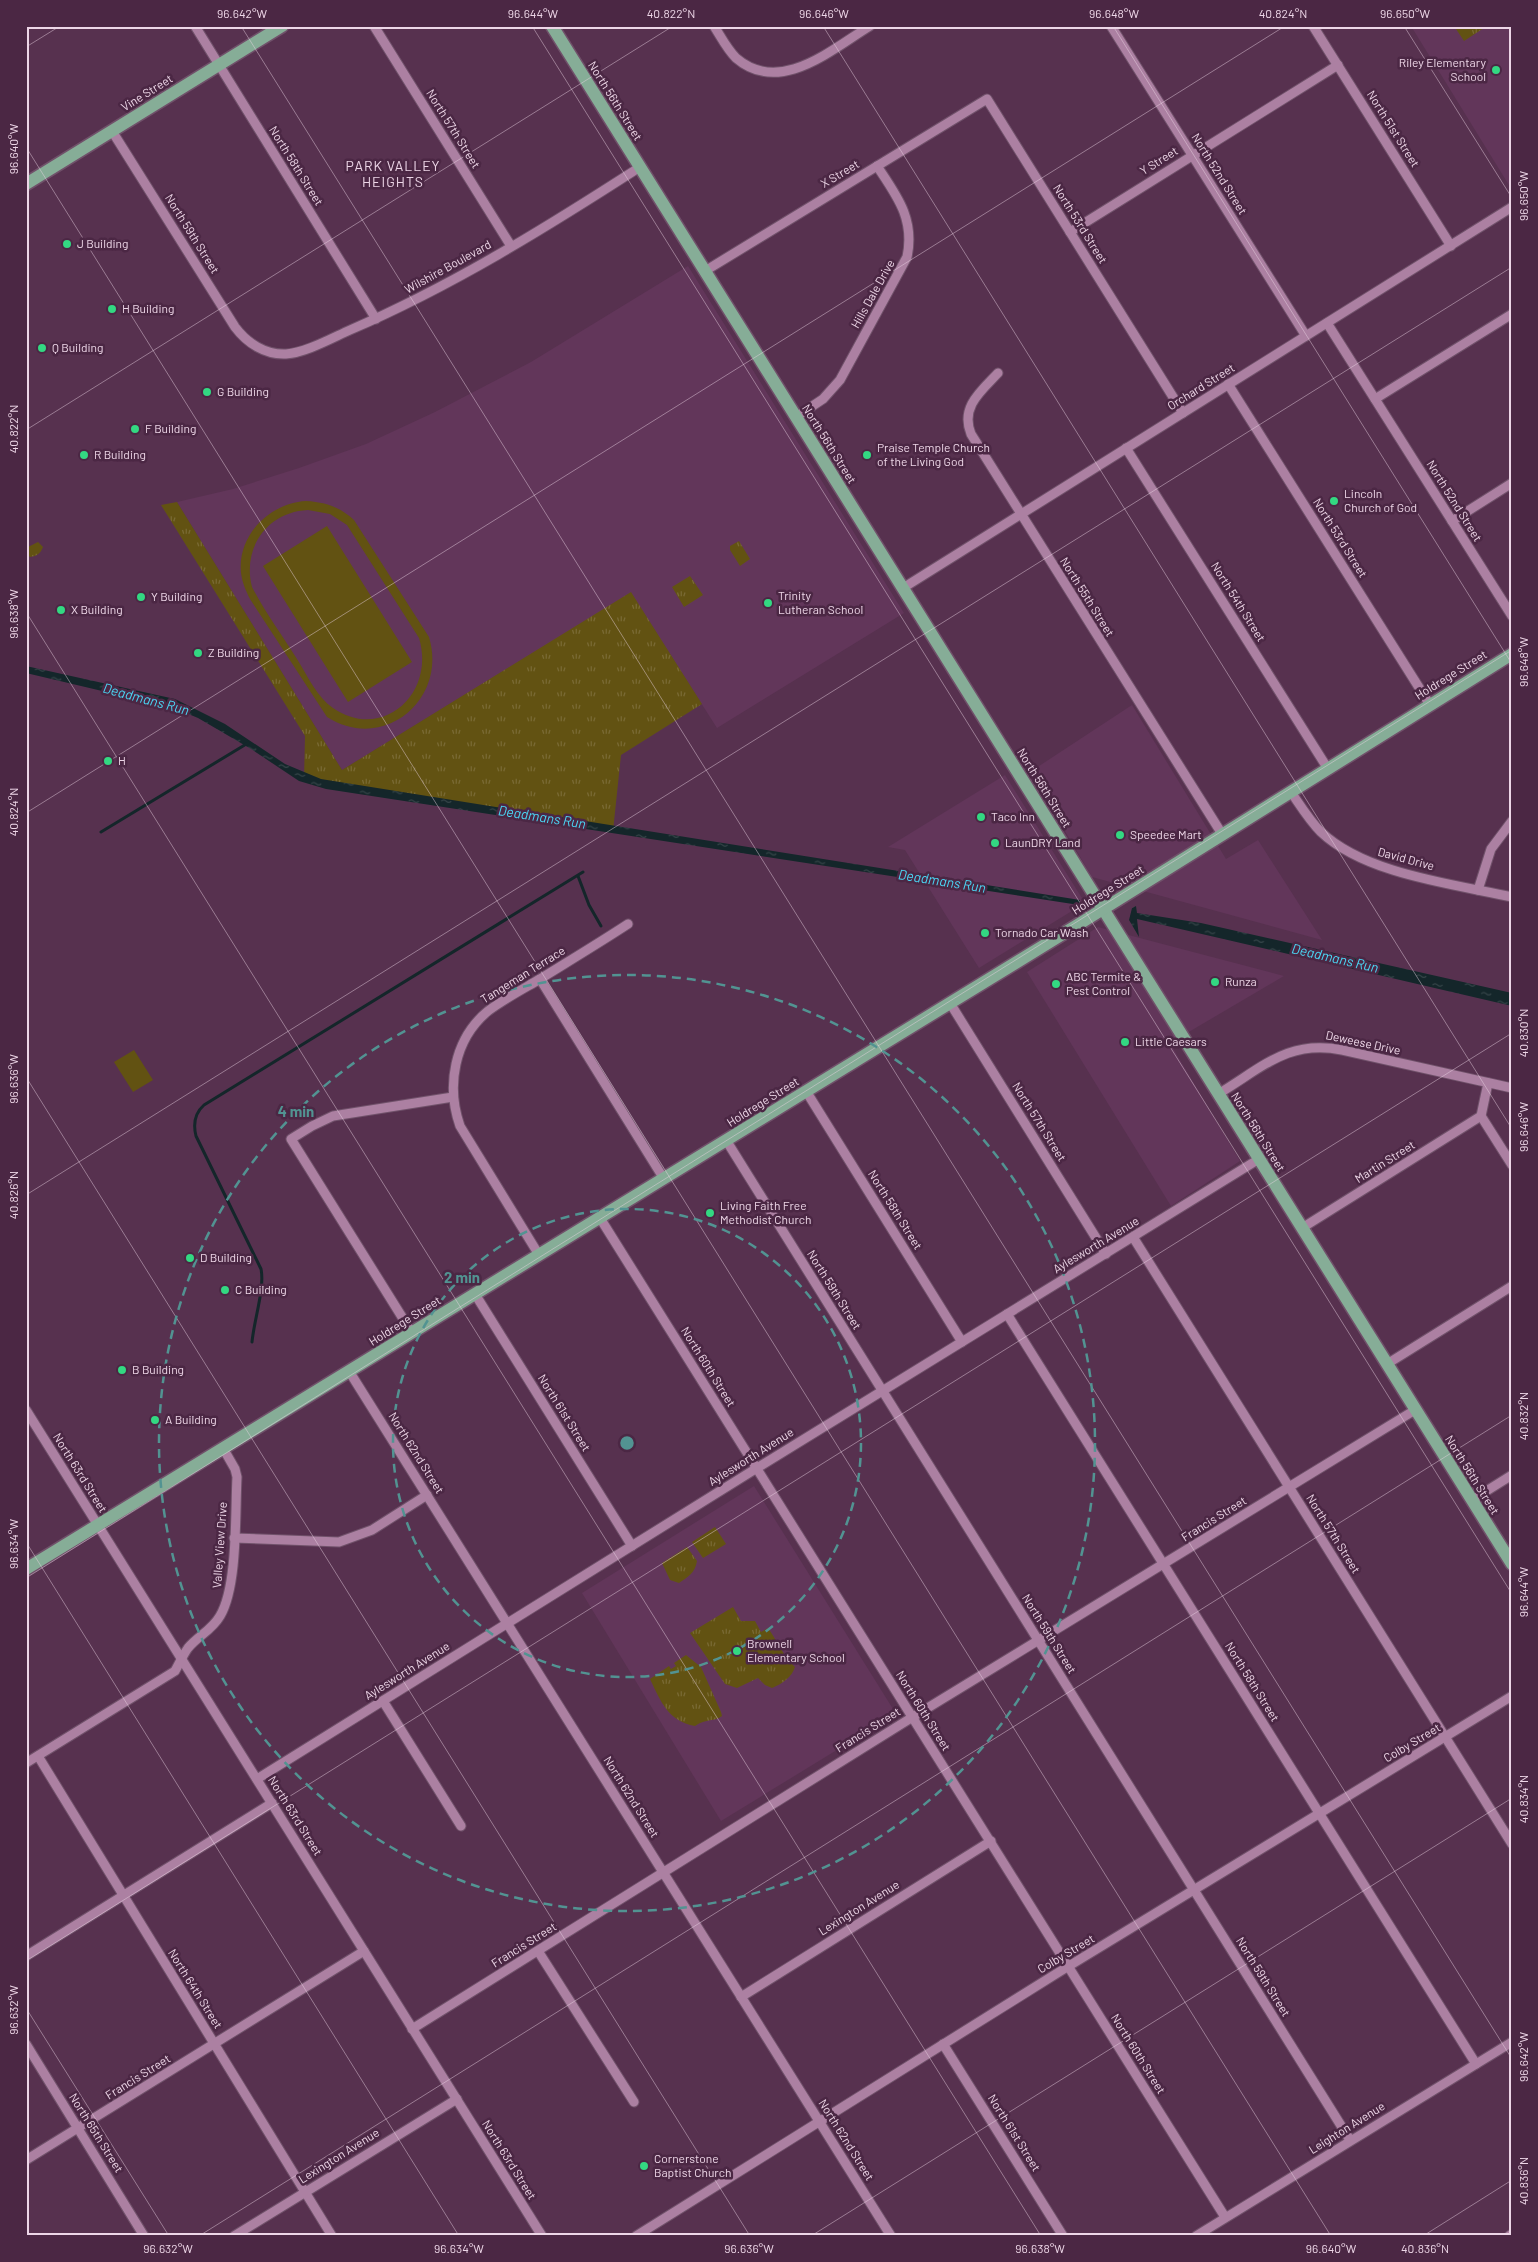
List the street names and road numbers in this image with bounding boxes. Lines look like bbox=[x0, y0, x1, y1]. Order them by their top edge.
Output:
street label: North 56th Street bbox=[586, 58, 646, 143]
street label: Vine Street bbox=[118, 71, 175, 113]
street label: North 57th Street bbox=[424, 86, 484, 170]
street label: North 51st Street bbox=[1365, 88, 1423, 169]
street label: North 58th Street bbox=[267, 123, 327, 208]
street label: North 52nd Street bbox=[1189, 130, 1250, 217]
street label: Y Street bbox=[1137, 143, 1180, 177]
street label: X Street bbox=[818, 156, 861, 190]
street label: North 53rd Street bbox=[1051, 181, 1111, 266]
street label: North 59th Street bbox=[163, 191, 223, 276]
street label: Wilshire Boulevard bbox=[402, 237, 493, 296]
street label: Hills Dale Drive bbox=[847, 257, 897, 330]
street label: Orchard Street bbox=[1164, 360, 1237, 412]
street label: North 56th Street bbox=[800, 401, 860, 486]
street label: North 52nd Street bbox=[1424, 457, 1485, 544]
street label: North 53rd Street bbox=[1311, 495, 1371, 580]
street label: North 55th Street bbox=[1058, 554, 1118, 639]
street label: North 54th Street bbox=[1209, 559, 1269, 644]
street label: Holdrege Street bbox=[1412, 646, 1489, 702]
street label: North 56th Street bbox=[1015, 745, 1075, 830]
street label: David Drive bbox=[1377, 844, 1436, 872]
street label: Holdrege Street bbox=[1069, 861, 1146, 917]
street label: Tangeman Terrace bbox=[478, 943, 567, 1006]
street label: Deweese Drive bbox=[1325, 1027, 1402, 1057]
street label: Holdrege Street bbox=[724, 1073, 801, 1129]
street label: North 57th Street bbox=[1010, 1079, 1070, 1163]
street label: North 56th Street bbox=[1229, 1089, 1289, 1174]
street label: Martin Street bbox=[1352, 1137, 1417, 1185]
street label: North 58th Street bbox=[866, 1167, 926, 1252]
street label: Aylesworth Avenue bbox=[1050, 1213, 1141, 1275]
street label: North 59th Street bbox=[805, 1247, 865, 1332]
street label: Holdrege Street bbox=[366, 1292, 443, 1348]
street label: North 60th Street bbox=[679, 1324, 739, 1409]
street label: North 61st Street bbox=[536, 1371, 594, 1453]
street label: North 62nd Street bbox=[386, 1409, 447, 1496]
street label: Aylesworth Avenue bbox=[705, 1424, 796, 1488]
street label: North 63rd Street bbox=[51, 1430, 111, 1515]
street label: North 56th Street bbox=[1443, 1432, 1503, 1517]
street label: North 57th Street bbox=[1304, 1491, 1364, 1575]
street label: Francis Street bbox=[1178, 1493, 1248, 1544]
street label: Valley View Drive bbox=[209, 1501, 229, 1589]
street label: North 59th Street bbox=[1020, 1591, 1080, 1676]
street label: Aylesworth Avenue bbox=[361, 1638, 452, 1702]
street label: North 58th Street bbox=[1223, 1639, 1283, 1724]
street label: North 60th Street bbox=[894, 1668, 954, 1753]
street label: Francis Street bbox=[832, 1704, 902, 1755]
street label: Colby Street bbox=[1381, 1720, 1442, 1765]
street label: North 62nd Street bbox=[601, 1753, 662, 1840]
street label: North 63rd Street bbox=[266, 1773, 326, 1858]
street label: Lexington Avenue bbox=[816, 1877, 901, 1938]
street label: Francis Street bbox=[488, 1919, 558, 1970]
street label: Colby Street bbox=[1035, 1931, 1096, 1976]
street label: North 59th Street bbox=[1234, 1934, 1294, 2019]
street label: North 64th Street bbox=[166, 1946, 226, 2031]
street label: North 60th Street bbox=[1109, 2011, 1169, 2096]
street label: Francis Street bbox=[102, 2051, 172, 2102]
street label: North 65th Street bbox=[67, 2090, 127, 2175]
street label: North 61st Street bbox=[986, 2091, 1044, 2173]
street label: North 62nd Street bbox=[816, 2096, 877, 2183]
street label: Leighton Avenue bbox=[1306, 2098, 1387, 2156]
street label: North 63rd Street bbox=[480, 2117, 540, 2202]
street label: Lexington Avenue bbox=[296, 2125, 381, 2186]

